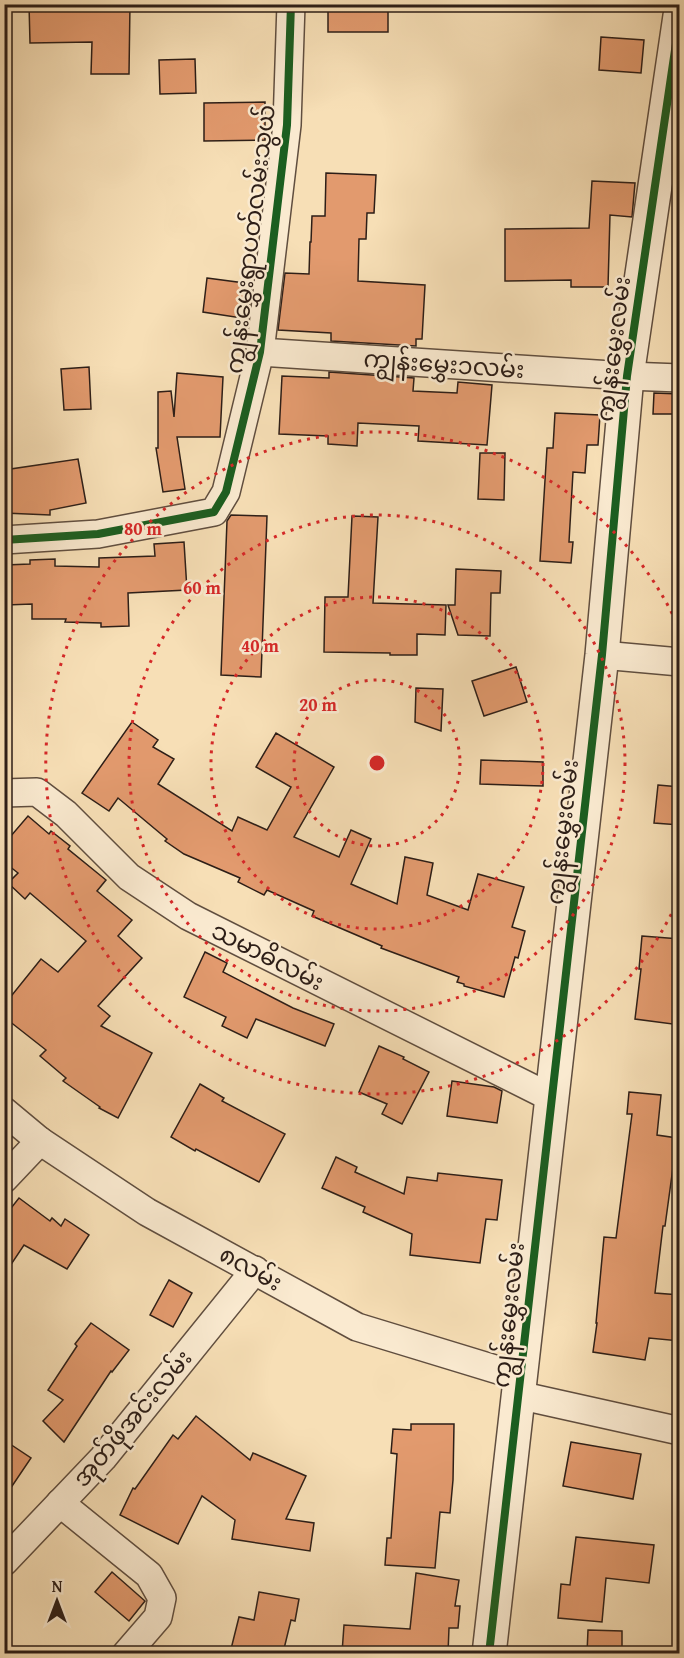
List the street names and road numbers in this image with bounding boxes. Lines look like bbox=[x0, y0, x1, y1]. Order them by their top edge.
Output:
street label: ကျွန်းမွှေးရွာပတ်လမ်းသွယ် bbox=[216, 102, 288, 376]
street label: ကျွန်းမွှေးလမ်း bbox=[587, 274, 643, 424]
street label: ကျွန်းမွှေး၁လမ်း bbox=[362, 341, 526, 391]
street label: ကျွန်းမွှေးလမ်း bbox=[537, 758, 591, 907]
street label: သမာဓိလမ်း bbox=[206, 913, 330, 999]
street label: ၈လမ်း bbox=[213, 1236, 289, 1300]
street label: ကျွန်းမွှေးလမ်း bbox=[483, 1241, 537, 1390]
street label: အုတ်ဖိုအင်းလမ်း bbox=[64, 1342, 202, 1496]

